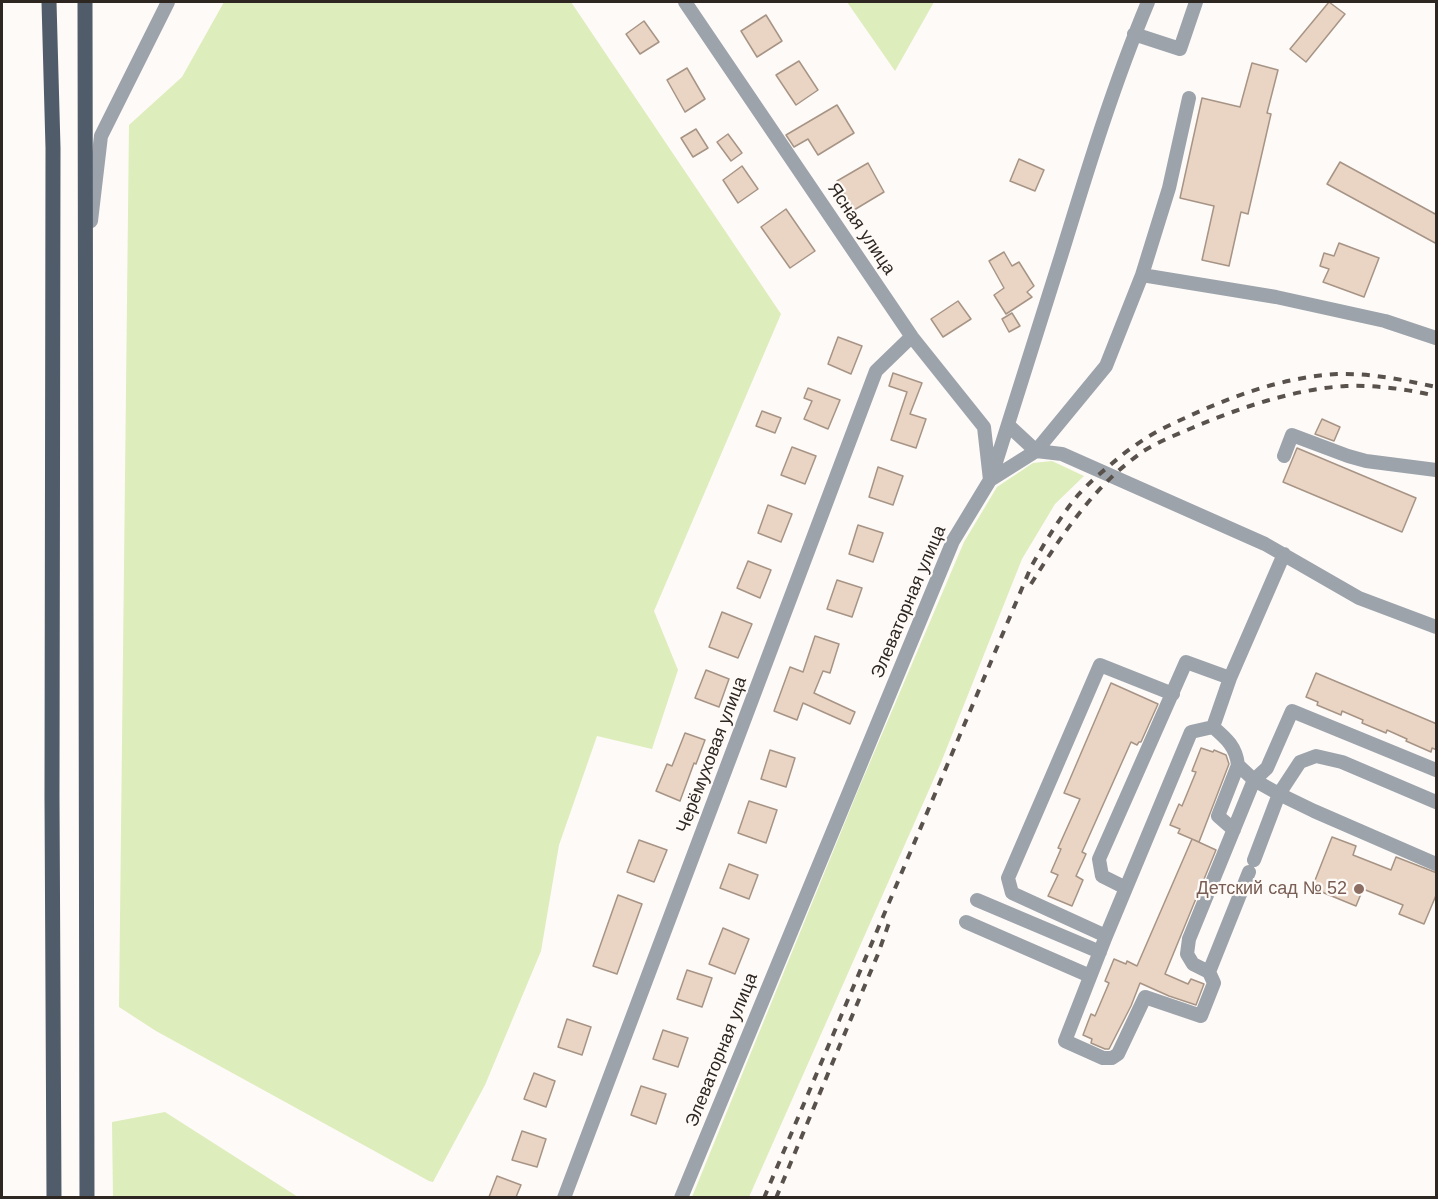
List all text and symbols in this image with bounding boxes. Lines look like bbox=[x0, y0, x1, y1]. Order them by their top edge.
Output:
street label: Ясная улица bbox=[822, 179, 900, 279]
street label: Элеваторная улица bbox=[867, 522, 951, 682]
street label: Черёмуховая улица bbox=[672, 674, 752, 836]
place label: Детский сад № 52 bbox=[1197, 878, 1347, 900]
marker: Детский сад № 52 bbox=[1352, 882, 1366, 896]
street label: Элеваторная улица bbox=[681, 970, 763, 1130]

